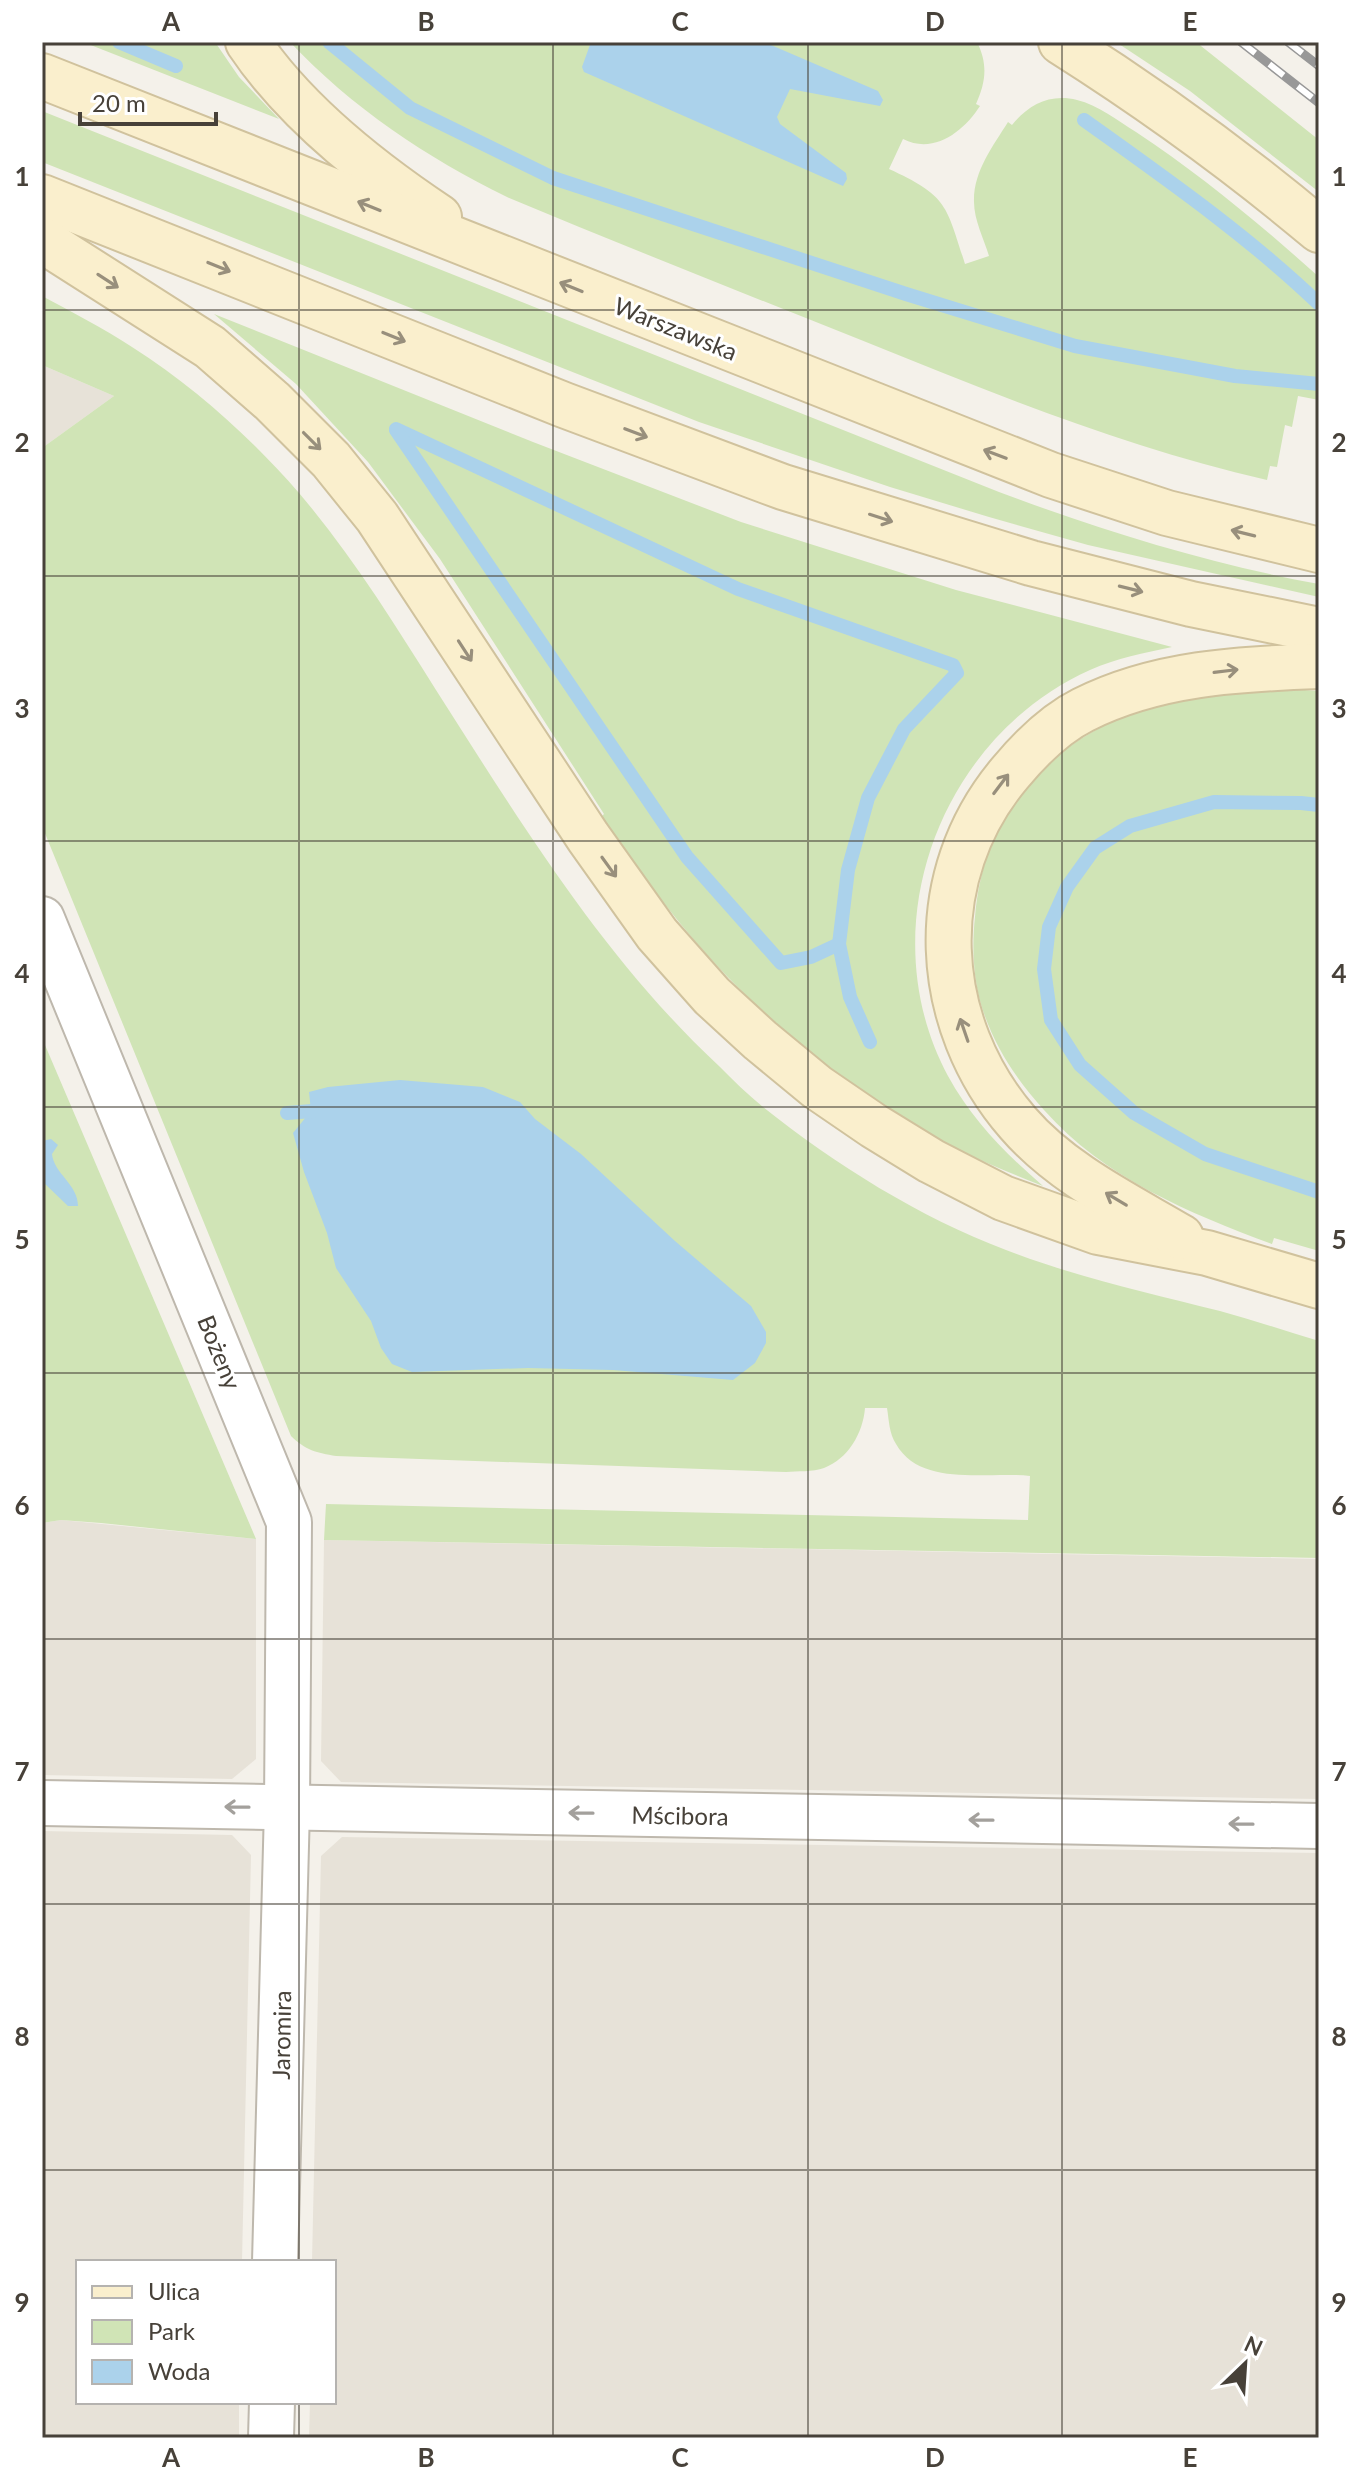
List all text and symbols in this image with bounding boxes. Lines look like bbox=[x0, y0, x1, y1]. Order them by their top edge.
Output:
text: A bbox=[161, 5, 181, 37]
text: B bbox=[417, 5, 435, 37]
text: C bbox=[671, 5, 689, 37]
text: D bbox=[925, 5, 945, 37]
text: E bbox=[1183, 5, 1197, 37]
scale bar bbox=[80, 76, 216, 126]
text: 20 m bbox=[92, 88, 146, 117]
text: 1 bbox=[14, 160, 30, 192]
text: 1 bbox=[1331, 160, 1347, 192]
one-way arrow bbox=[357, 198, 382, 212]
one-way arrow bbox=[206, 261, 231, 276]
one-way arrow bbox=[96, 274, 119, 290]
one-way arrow bbox=[559, 278, 584, 293]
street label: Warszawska bbox=[610, 290, 742, 366]
one-way arrow bbox=[381, 331, 406, 345]
text: 2 bbox=[14, 426, 30, 458]
text: 2 bbox=[1331, 426, 1347, 458]
one-way arrow bbox=[623, 427, 648, 441]
one-way arrow bbox=[302, 431, 321, 450]
one-way arrow bbox=[983, 446, 1008, 460]
one-way arrow bbox=[869, 512, 894, 527]
one-way arrow bbox=[1231, 524, 1256, 539]
one-way arrow bbox=[1118, 583, 1144, 598]
one-way arrow bbox=[456, 639, 473, 661]
one-way arrow bbox=[1212, 664, 1239, 679]
text: 3 bbox=[14, 692, 30, 724]
text: 3 bbox=[1331, 692, 1347, 724]
one-way arrow bbox=[993, 774, 1010, 795]
one-way arrow bbox=[601, 855, 617, 877]
text: 4 bbox=[14, 957, 30, 989]
text: 4 bbox=[1331, 957, 1347, 989]
one-way arrow bbox=[956, 1018, 971, 1043]
one-way arrow bbox=[1105, 1190, 1128, 1206]
text: 5 bbox=[14, 1223, 30, 1255]
text: 5 bbox=[1331, 1223, 1347, 1255]
street label: Bożeny bbox=[192, 1311, 248, 1394]
text: 6 bbox=[14, 1489, 30, 1521]
text: 6 bbox=[1331, 1489, 1347, 1521]
text: 7 bbox=[14, 1755, 30, 1787]
text: 7 bbox=[1331, 1755, 1347, 1787]
one-way arrow bbox=[224, 1799, 251, 1815]
street label: Mścibora bbox=[631, 1800, 729, 1830]
one-way arrow bbox=[568, 1805, 595, 1821]
one-way arrow bbox=[968, 1812, 995, 1828]
one-way arrow bbox=[1228, 1817, 1255, 1832]
street label: Jaromira bbox=[266, 1990, 296, 2080]
text: 8 bbox=[14, 2020, 30, 2052]
text: 8 bbox=[1331, 2020, 1347, 2052]
legend bbox=[76, 2260, 336, 2404]
text: Ulica bbox=[148, 2276, 200, 2305]
text: 9 bbox=[14, 2286, 30, 2318]
text: 9 bbox=[1331, 2286, 1347, 2318]
text: Park bbox=[148, 2316, 196, 2345]
north arrow bbox=[1205, 2324, 1285, 2404]
text: N bbox=[1240, 2330, 1267, 2361]
text: Woda bbox=[148, 2356, 210, 2385]
text: A bbox=[161, 2441, 181, 2473]
text: B bbox=[417, 2441, 435, 2473]
text: C bbox=[671, 2441, 689, 2473]
text: D bbox=[925, 2441, 945, 2473]
text: E bbox=[1183, 2441, 1197, 2473]

